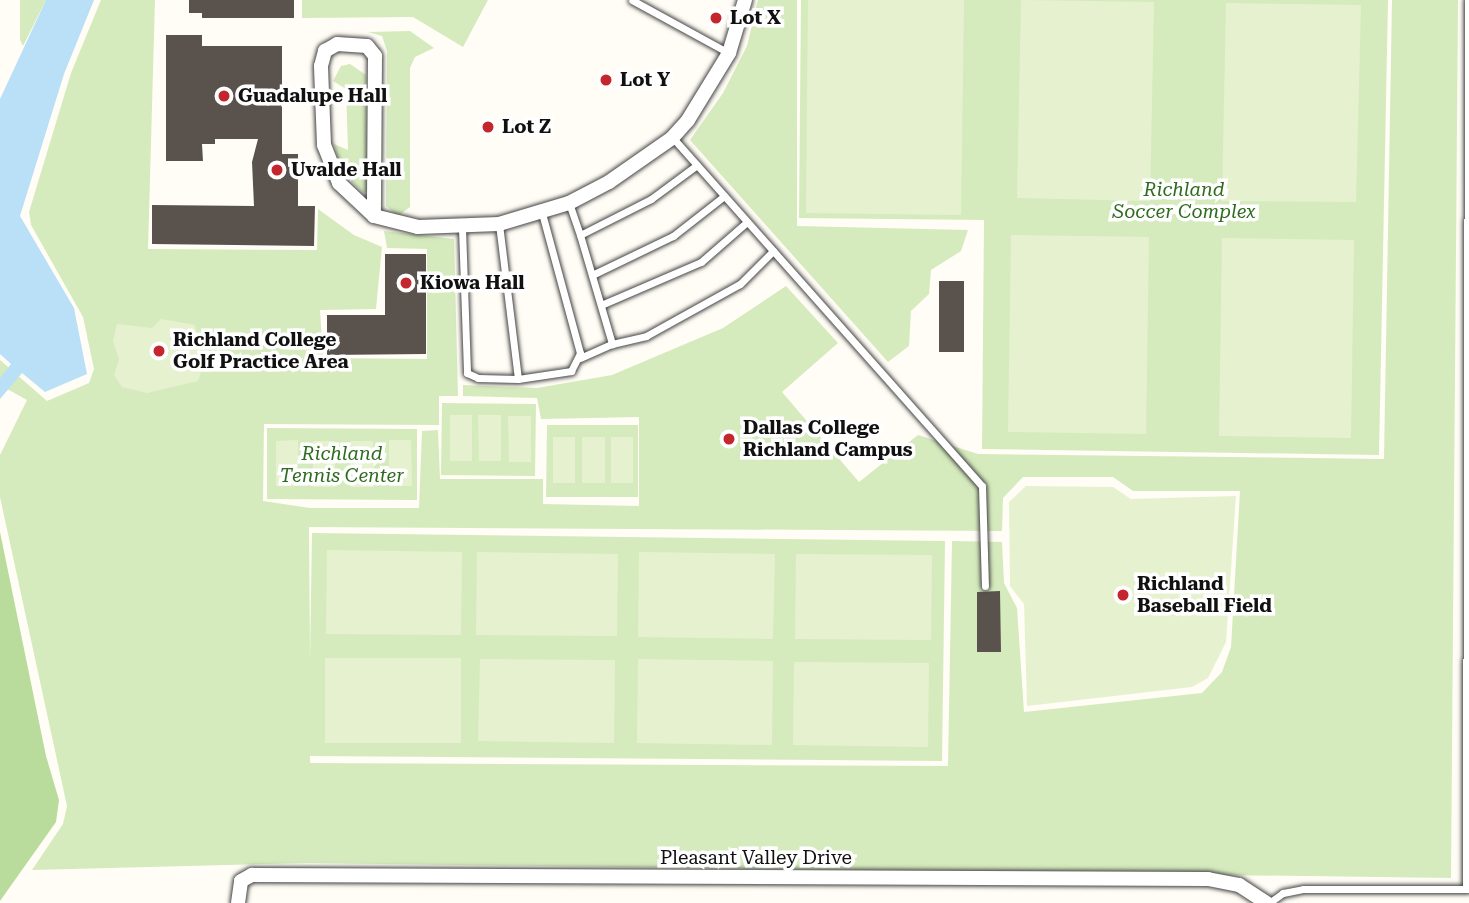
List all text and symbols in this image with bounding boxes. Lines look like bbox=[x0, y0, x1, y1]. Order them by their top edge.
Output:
place label: Lot X bbox=[730, 7, 781, 29]
marker: Lot X bbox=[708, 10, 724, 26]
place label: Lot Y bbox=[620, 69, 670, 91]
marker: Lot Y bbox=[598, 72, 614, 88]
place label: Guadalupe Hall bbox=[238, 85, 387, 107]
marker: Guadalupe Hall bbox=[216, 88, 232, 104]
place label: Lot Z bbox=[502, 116, 551, 138]
marker: Lot Z bbox=[480, 119, 496, 135]
place label: Uvalde Hall bbox=[291, 159, 402, 181]
marker: Uvalde Hall bbox=[269, 162, 285, 178]
park label: Richland Soccer Complex bbox=[1112, 179, 1256, 223]
place label: Kiowa Hall bbox=[420, 272, 524, 294]
marker: Kiowa Hall bbox=[398, 275, 414, 291]
place label: Richland College Golf Practice Area bbox=[173, 329, 349, 373]
marker: Richland College Golf Practice Area bbox=[151, 343, 167, 359]
place label: Dallas College Richland Campus bbox=[743, 417, 913, 461]
marker: Dallas College Richland Campus bbox=[721, 431, 737, 447]
park label: Richland Tennis Center bbox=[280, 443, 404, 487]
place label: Richland Baseball Field bbox=[1137, 573, 1272, 617]
marker: Richland Baseball Field bbox=[1115, 587, 1131, 603]
street label: Pleasant Valley Drive bbox=[660, 847, 852, 869]

